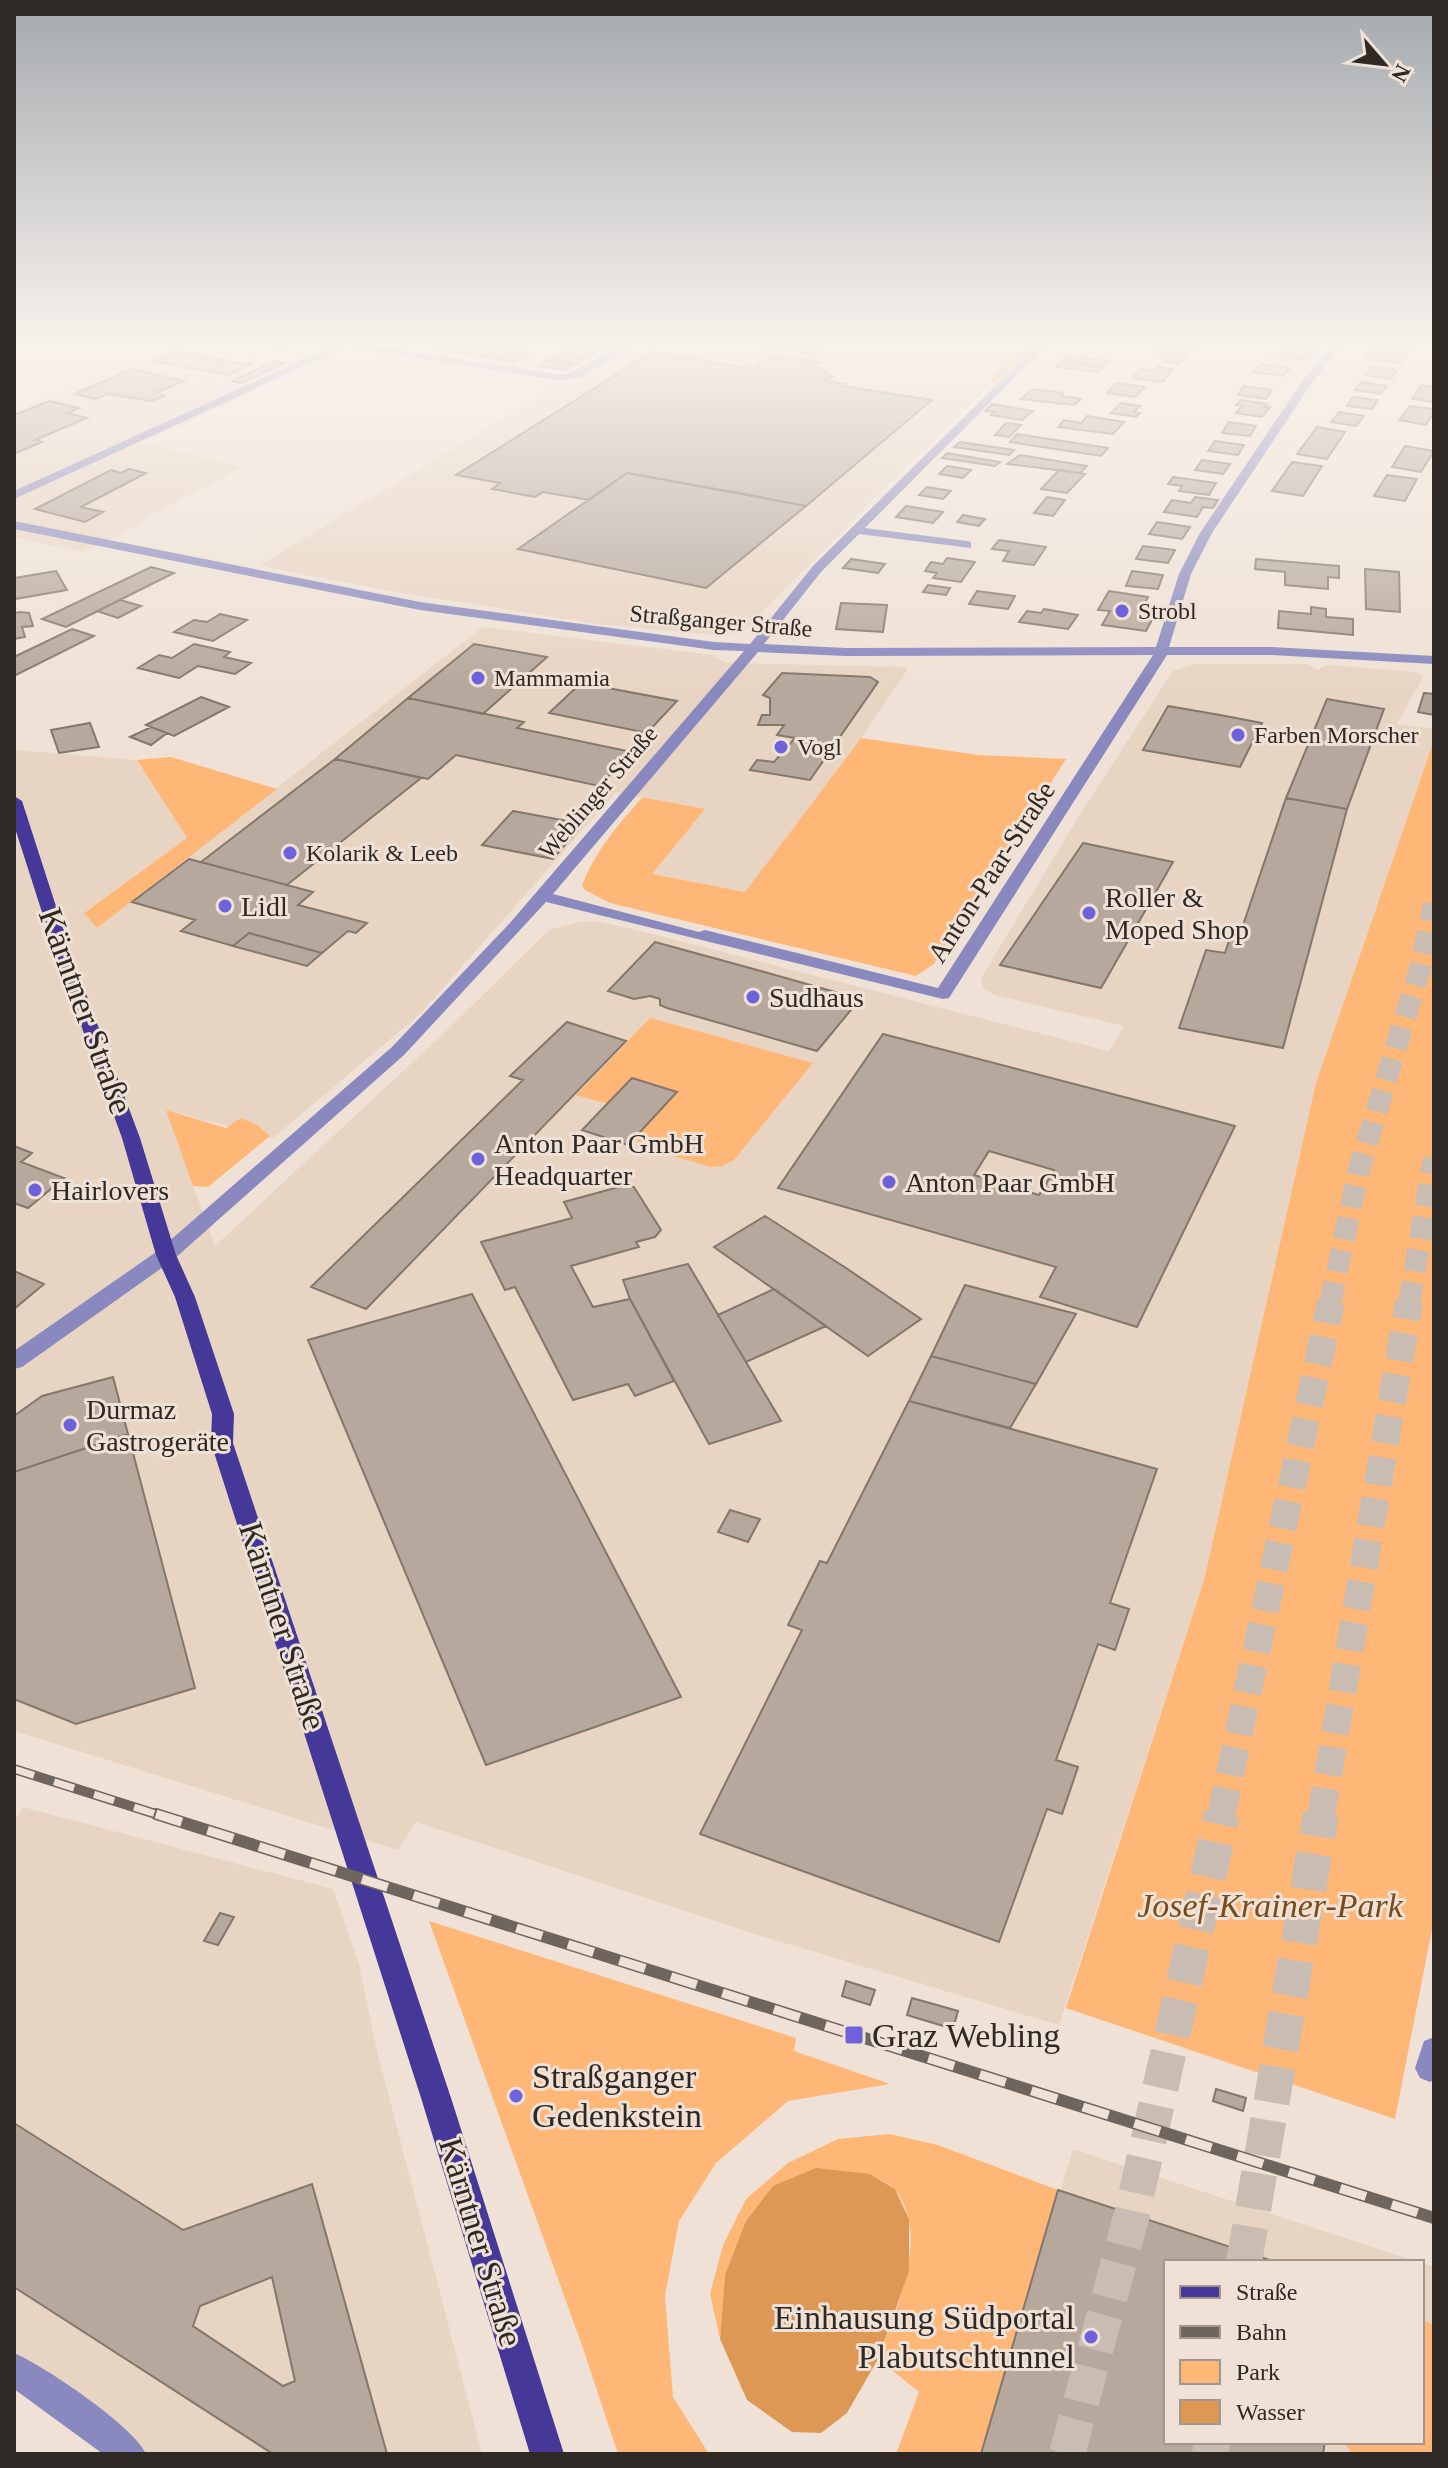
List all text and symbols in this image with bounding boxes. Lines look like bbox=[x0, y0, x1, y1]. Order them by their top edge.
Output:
north arrow bbox=[1344, 24, 1424, 104]
text: N bbox=[1386, 60, 1416, 86]
place label: Strobl bbox=[1138, 598, 1197, 624]
street label: Straßganger Straße bbox=[629, 600, 813, 642]
marker: Strobl bbox=[1113, 602, 1131, 620]
place label: Mammamia bbox=[494, 665, 610, 691]
marker: Mammamia bbox=[469, 669, 487, 687]
street label: Weblinger Straße bbox=[534, 721, 662, 863]
place label: Farben Morscher bbox=[1254, 722, 1419, 748]
marker: Farben Morscher bbox=[1229, 726, 1247, 744]
place label: Vogl bbox=[797, 734, 842, 760]
marker: Vogl bbox=[772, 738, 790, 756]
street label: Anton-Paar-Straße bbox=[921, 776, 1061, 968]
place label: Kolarik & Leeb bbox=[306, 840, 458, 866]
marker: Kolarik & Leeb bbox=[281, 844, 299, 862]
place label: Roller & Moped Shop bbox=[1105, 882, 1249, 945]
place label: Lidl bbox=[241, 891, 288, 922]
marker: Lidl bbox=[216, 897, 234, 915]
street label: Kärntner Straße bbox=[32, 903, 140, 1119]
marker: Roller & Moped Shop bbox=[1080, 904, 1098, 922]
place label: Sudhaus bbox=[769, 982, 864, 1013]
marker: Sudhaus bbox=[744, 988, 762, 1006]
place label: Anton Paar GmbH Headquarter bbox=[494, 1128, 704, 1191]
marker: Anton Paar GmbH Headquarter bbox=[469, 1150, 487, 1168]
place label: Anton Paar GmbH bbox=[905, 1167, 1115, 1198]
marker: Anton Paar GmbH bbox=[880, 1173, 898, 1191]
place label: Hairlovers bbox=[51, 1175, 169, 1206]
marker: Hairlovers bbox=[26, 1181, 44, 1199]
place label: Durmaz Gastrogeräte bbox=[86, 1394, 229, 1457]
marker: Durmaz Gastrogeräte bbox=[61, 1416, 79, 1434]
street label: Kärntner Straße bbox=[232, 1517, 334, 1735]
park label: Josef-Krainer-Park bbox=[1137, 1887, 1404, 1924]
place label: Graz Webling bbox=[872, 2017, 1060, 2054]
marker: Graz Webling bbox=[843, 2024, 865, 2046]
place label: Straßganger Gedenkstein bbox=[532, 2058, 702, 2134]
marker: Straßganger Gedenkstein bbox=[507, 2087, 525, 2105]
street label: Kärntner Straße bbox=[432, 2133, 530, 2351]
legend bbox=[1164, 2260, 1424, 2444]
text: Straße bbox=[1236, 2279, 1297, 2305]
place label: Einhausung Südportal Plabutschtunnel bbox=[774, 2299, 1075, 2375]
text: Bahn bbox=[1236, 2319, 1287, 2345]
marker: Einhausung Südportal Plabutschtunnel bbox=[1082, 2328, 1100, 2346]
text: Park bbox=[1236, 2359, 1280, 2385]
text: Wasser bbox=[1236, 2399, 1305, 2425]

